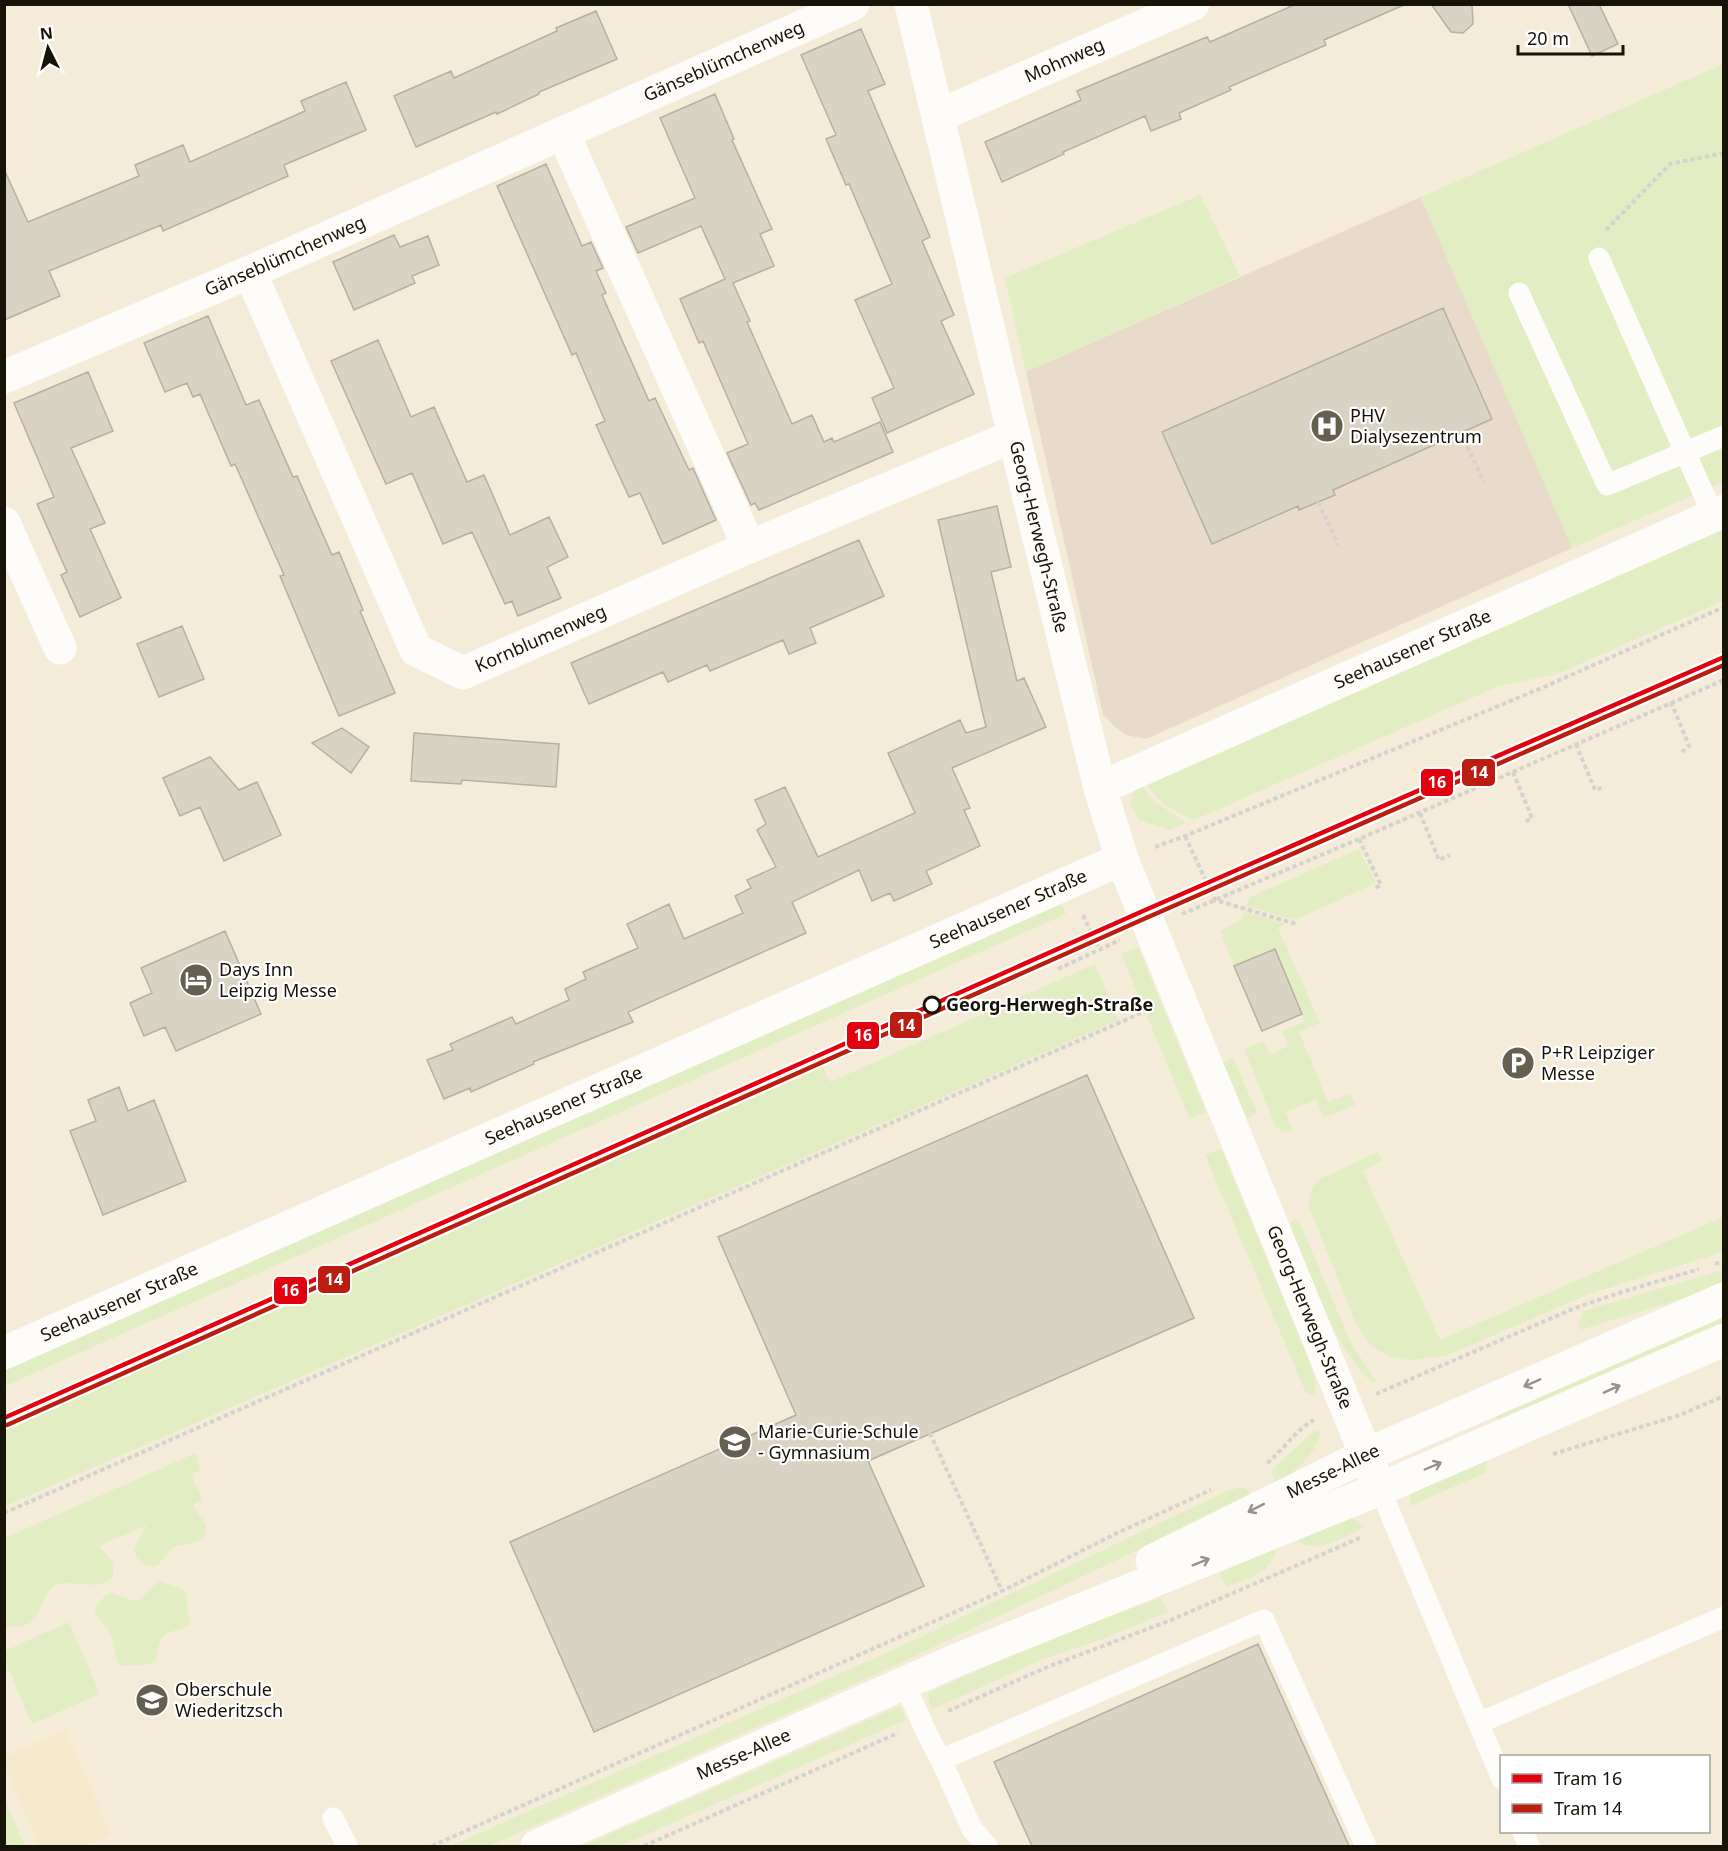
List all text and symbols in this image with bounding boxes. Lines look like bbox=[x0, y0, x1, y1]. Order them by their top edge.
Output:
street label: Gänseblümchenweg bbox=[639, 14, 807, 107]
north arrow bbox=[18, 18, 78, 78]
scale bar bbox=[1518, 18, 1623, 56]
text: N bbox=[39, 21, 54, 45]
text: 20 m bbox=[1527, 26, 1569, 50]
street label: Mohnweg bbox=[1020, 32, 1108, 88]
street label: Gänseblümchenweg bbox=[201, 209, 369, 301]
place label: PHV Dialysezentrum bbox=[1350, 403, 1482, 448]
hospital icon: PHV Dialysezentrum bbox=[1309, 408, 1345, 444]
street label: Georg-Herwegh-Straße bbox=[1005, 438, 1075, 635]
street label: Kornblumenweg bbox=[471, 598, 610, 677]
street label: Seehausener Straße bbox=[1330, 603, 1495, 694]
line badge: 14 bbox=[1461, 758, 1496, 787]
text: 14 bbox=[1470, 761, 1488, 783]
line badge: 16 bbox=[1420, 768, 1454, 797]
text: 16 bbox=[1428, 771, 1446, 793]
street label: Seehausener Straße bbox=[925, 863, 1090, 954]
place label: Days Inn Leipzig Messe bbox=[219, 957, 337, 1002]
hotel icon: Days Inn Leipzig Messe bbox=[178, 962, 214, 998]
place label: Georg-Herwegh-Straße bbox=[946, 992, 1153, 1016]
marker: Georg-Herwegh-Straße bbox=[923, 996, 941, 1014]
line badge: 14 bbox=[889, 1011, 923, 1039]
text: 14 bbox=[897, 1014, 915, 1036]
line badge: 16 bbox=[846, 1021, 880, 1050]
text: 16 bbox=[854, 1024, 872, 1046]
place label: P+R Leipziger Messe bbox=[1541, 1040, 1656, 1085]
parking icon: P+R Leipziger Messe bbox=[1500, 1045, 1536, 1081]
street label: Seehausener Straße bbox=[481, 1059, 646, 1150]
street label: Georg-Herwegh-Straße bbox=[1262, 1221, 1359, 1412]
street label: Seehausener Straße bbox=[36, 1256, 201, 1346]
line badge: 14 bbox=[317, 1265, 351, 1294]
text: 14 bbox=[325, 1268, 343, 1290]
line badge: 16 bbox=[273, 1276, 308, 1305]
text: 16 bbox=[281, 1279, 299, 1301]
one-way arrow bbox=[1523, 1378, 1541, 1389]
one-way arrow bbox=[1603, 1383, 1621, 1394]
place label: Marie-Curie-Schule - Gymnasium bbox=[758, 1419, 919, 1464]
school or university icon: Marie-Curie-Schule - Gymnasium bbox=[717, 1424, 753, 1460]
street label: Messe-Allee bbox=[1282, 1438, 1383, 1504]
one-way arrow bbox=[1424, 1460, 1442, 1471]
one-way arrow bbox=[1248, 1502, 1266, 1514]
one-way arrow bbox=[1192, 1556, 1210, 1567]
place label: Oberschule Wiederitzsch bbox=[175, 1677, 283, 1722]
school or university icon: Oberschule Wiederitzsch bbox=[134, 1682, 170, 1718]
street label: Messe-Allee bbox=[692, 1722, 794, 1785]
legend bbox=[1500, 1755, 1710, 1833]
text: Tram 16 bbox=[1554, 1766, 1622, 1790]
text: Tram 14 bbox=[1554, 1796, 1622, 1820]

